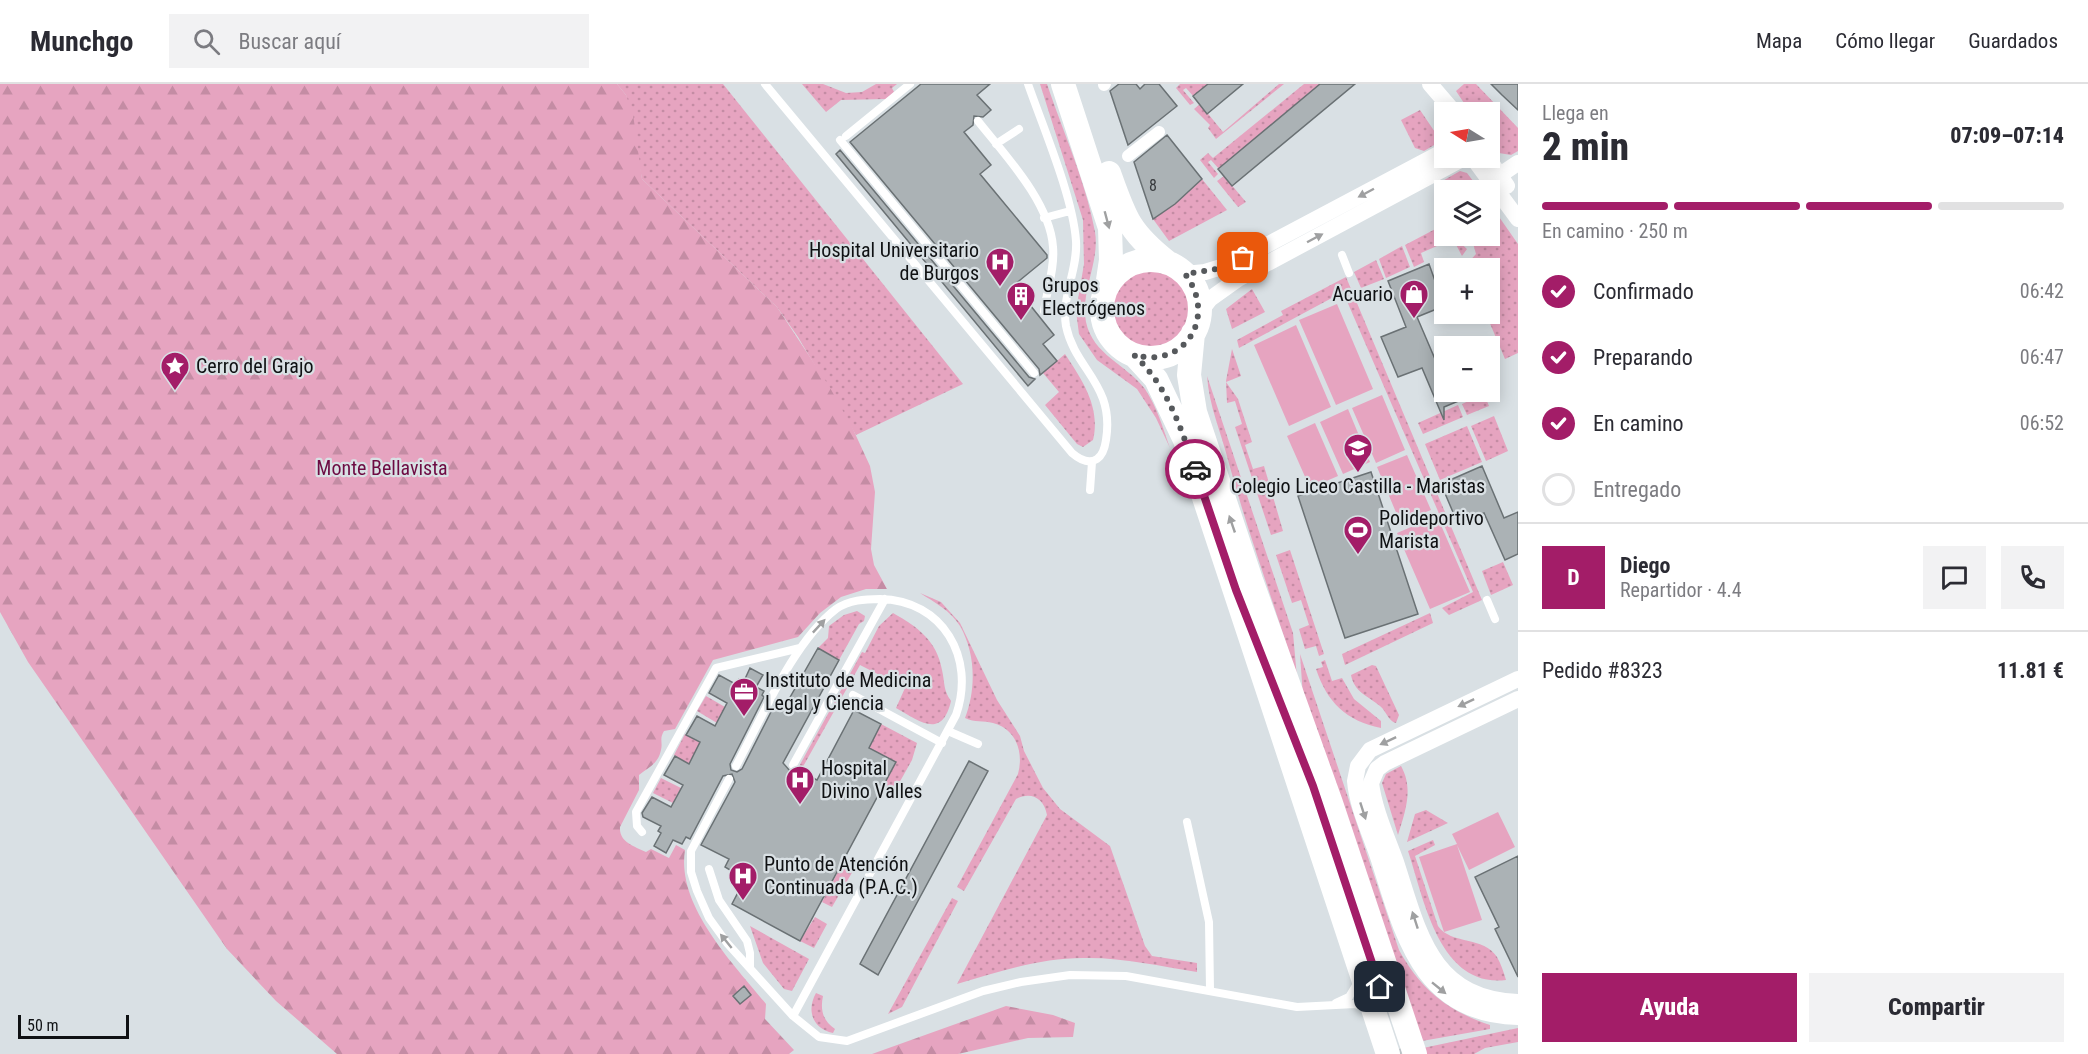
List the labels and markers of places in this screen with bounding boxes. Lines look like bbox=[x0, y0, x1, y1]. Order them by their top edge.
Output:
pin bbox=[1217, 232, 1268, 283]
place label: Hospital Universitario de Burgos bbox=[809, 238, 979, 285]
hospital icon: Hospital Universitario de Burgos bbox=[984, 246, 1016, 288]
place label: Grupos Electrógenos bbox=[1042, 273, 1145, 320]
shop icon: Acuario bbox=[1398, 278, 1430, 320]
building icon: Grupos Electrógenos bbox=[1005, 280, 1037, 322]
place label: Acuario bbox=[1332, 282, 1393, 306]
place icon: Cerro del Grajo bbox=[159, 350, 191, 392]
place label: Cerro del Grajo bbox=[196, 354, 313, 378]
school or university icon: Colegio Liceo Castilla - Maristas bbox=[1342, 432, 1374, 474]
place label: Colegio Liceo Castilla - Maristas bbox=[1231, 474, 1485, 498]
place label: Polideportivo Marista bbox=[1379, 506, 1484, 553]
sports icon: Polideportivo Marista bbox=[1342, 514, 1374, 556]
place label: Instituto de Medicina Legal y Ciencia bbox=[765, 668, 931, 715]
office icon: Instituto de Medicina Legal y Ciencia bbox=[728, 676, 760, 718]
place label: Hospital Divino Valles bbox=[821, 756, 922, 803]
hospital icon: Hospital Divino Valles bbox=[784, 764, 816, 806]
place label: Punto de Atención Continuada (P.A.C.) bbox=[764, 852, 918, 899]
hospital icon: Punto de Atención Continuada (P.A.C.) bbox=[727, 860, 759, 902]
pin bbox=[1354, 961, 1405, 1012]

